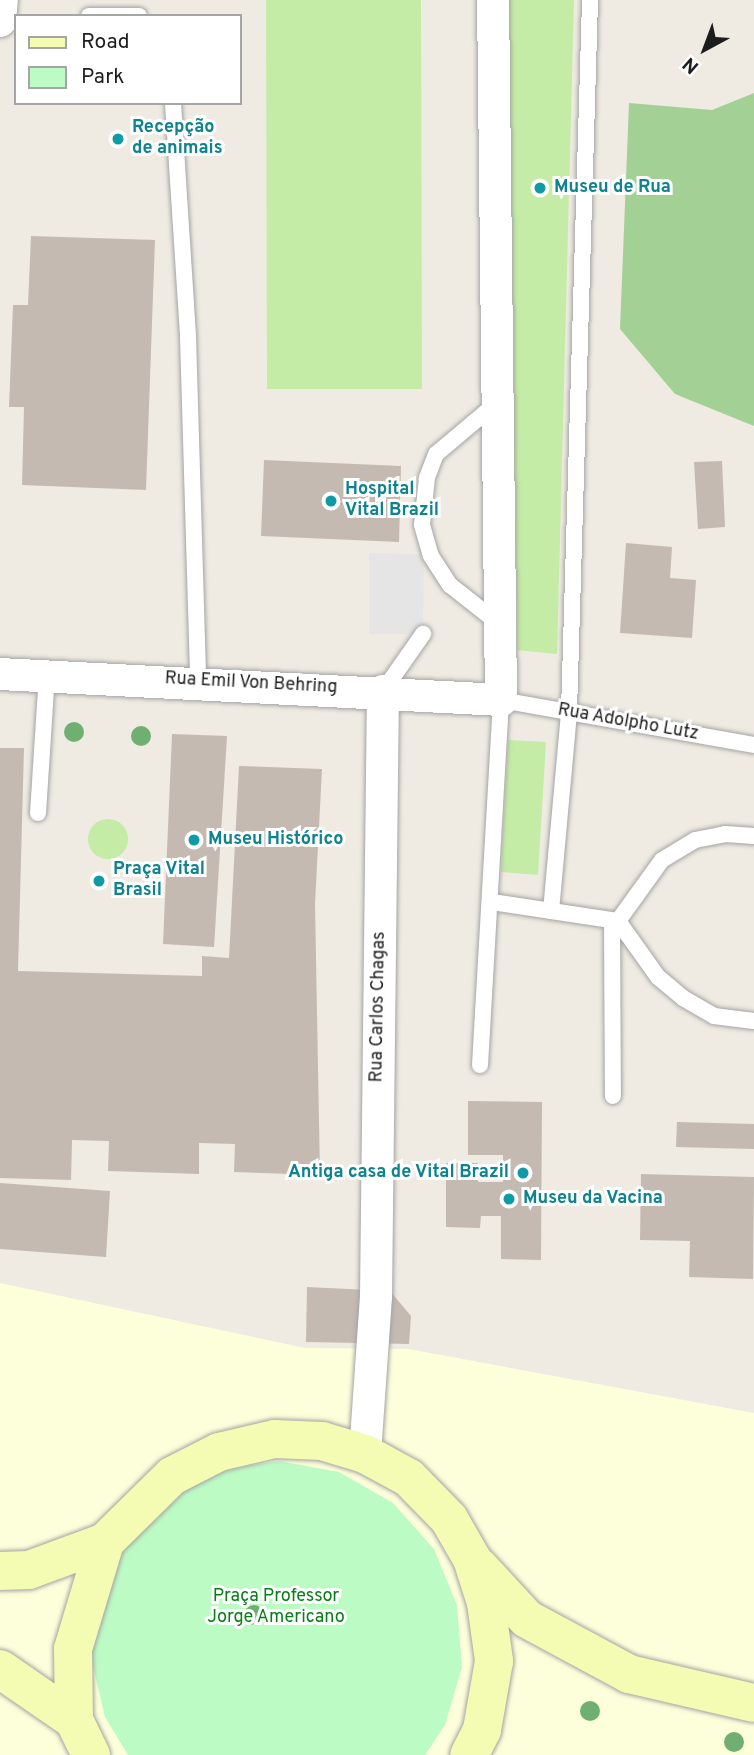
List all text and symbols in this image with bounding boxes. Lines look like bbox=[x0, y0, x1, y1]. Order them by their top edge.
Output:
legend bbox=[14, 14, 242, 105]
north arrow bbox=[670, 14, 740, 84]
text: Road bbox=[81, 29, 130, 56]
text: N bbox=[678, 51, 704, 78]
text: Park bbox=[81, 64, 124, 91]
place label: Recepção de animais bbox=[132, 118, 223, 160]
marker: Recepção de animais bbox=[110, 131, 126, 147]
place label: Museu de Rua bbox=[554, 177, 671, 199]
marker: Museu de Rua bbox=[532, 180, 548, 196]
place label: Hospital Vital Brazil bbox=[345, 480, 439, 522]
marker: Hospital Vital Brazil bbox=[323, 493, 339, 509]
street label: Rua Emil Von Behring bbox=[164, 669, 338, 699]
street label: Rua Adolpho Lutz bbox=[556, 700, 700, 746]
place label: Museu Histórico bbox=[208, 829, 343, 851]
marker: Museu Histórico bbox=[186, 832, 202, 848]
place label: Praça Vital Brasil bbox=[113, 860, 206, 903]
marker: Praça Vital Brasil bbox=[91, 873, 107, 889]
street label: Rua Carlos Chagas bbox=[367, 931, 391, 1083]
place label: Antiga casa de Vital Brazil bbox=[287, 1162, 509, 1184]
marker: Antiga casa de Vital Brazil bbox=[515, 1165, 531, 1181]
place label: Museu da Vacina bbox=[523, 1188, 664, 1210]
marker: Museu da Vacina bbox=[501, 1191, 517, 1207]
park label: Praça Professor Jorge Americano bbox=[207, 1587, 345, 1630]

